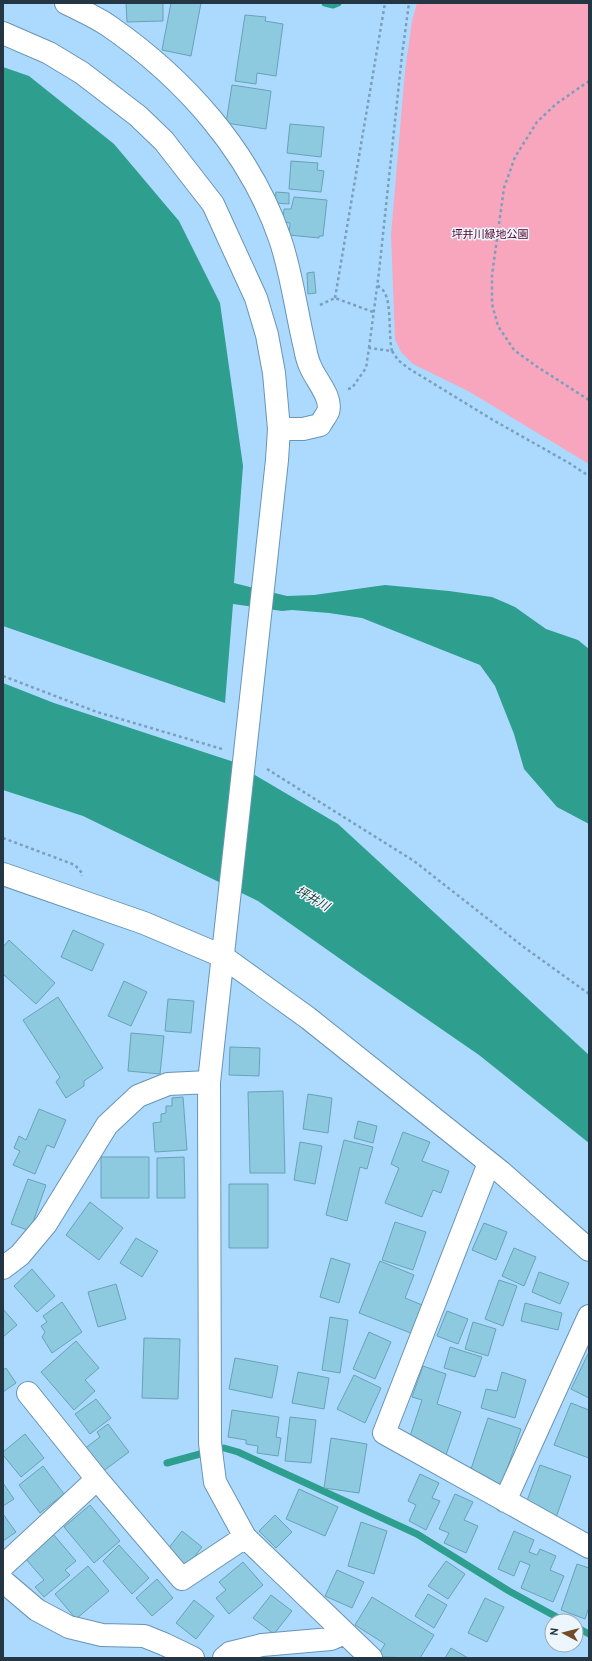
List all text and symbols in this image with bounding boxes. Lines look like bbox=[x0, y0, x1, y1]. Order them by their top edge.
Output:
park label: 坪井川緑地公園 bbox=[452, 227, 529, 241]
water label: 坪井川 bbox=[294, 883, 334, 914]
north arrow bbox=[544, 1613, 584, 1653]
text: N bbox=[547, 1627, 561, 1636]

